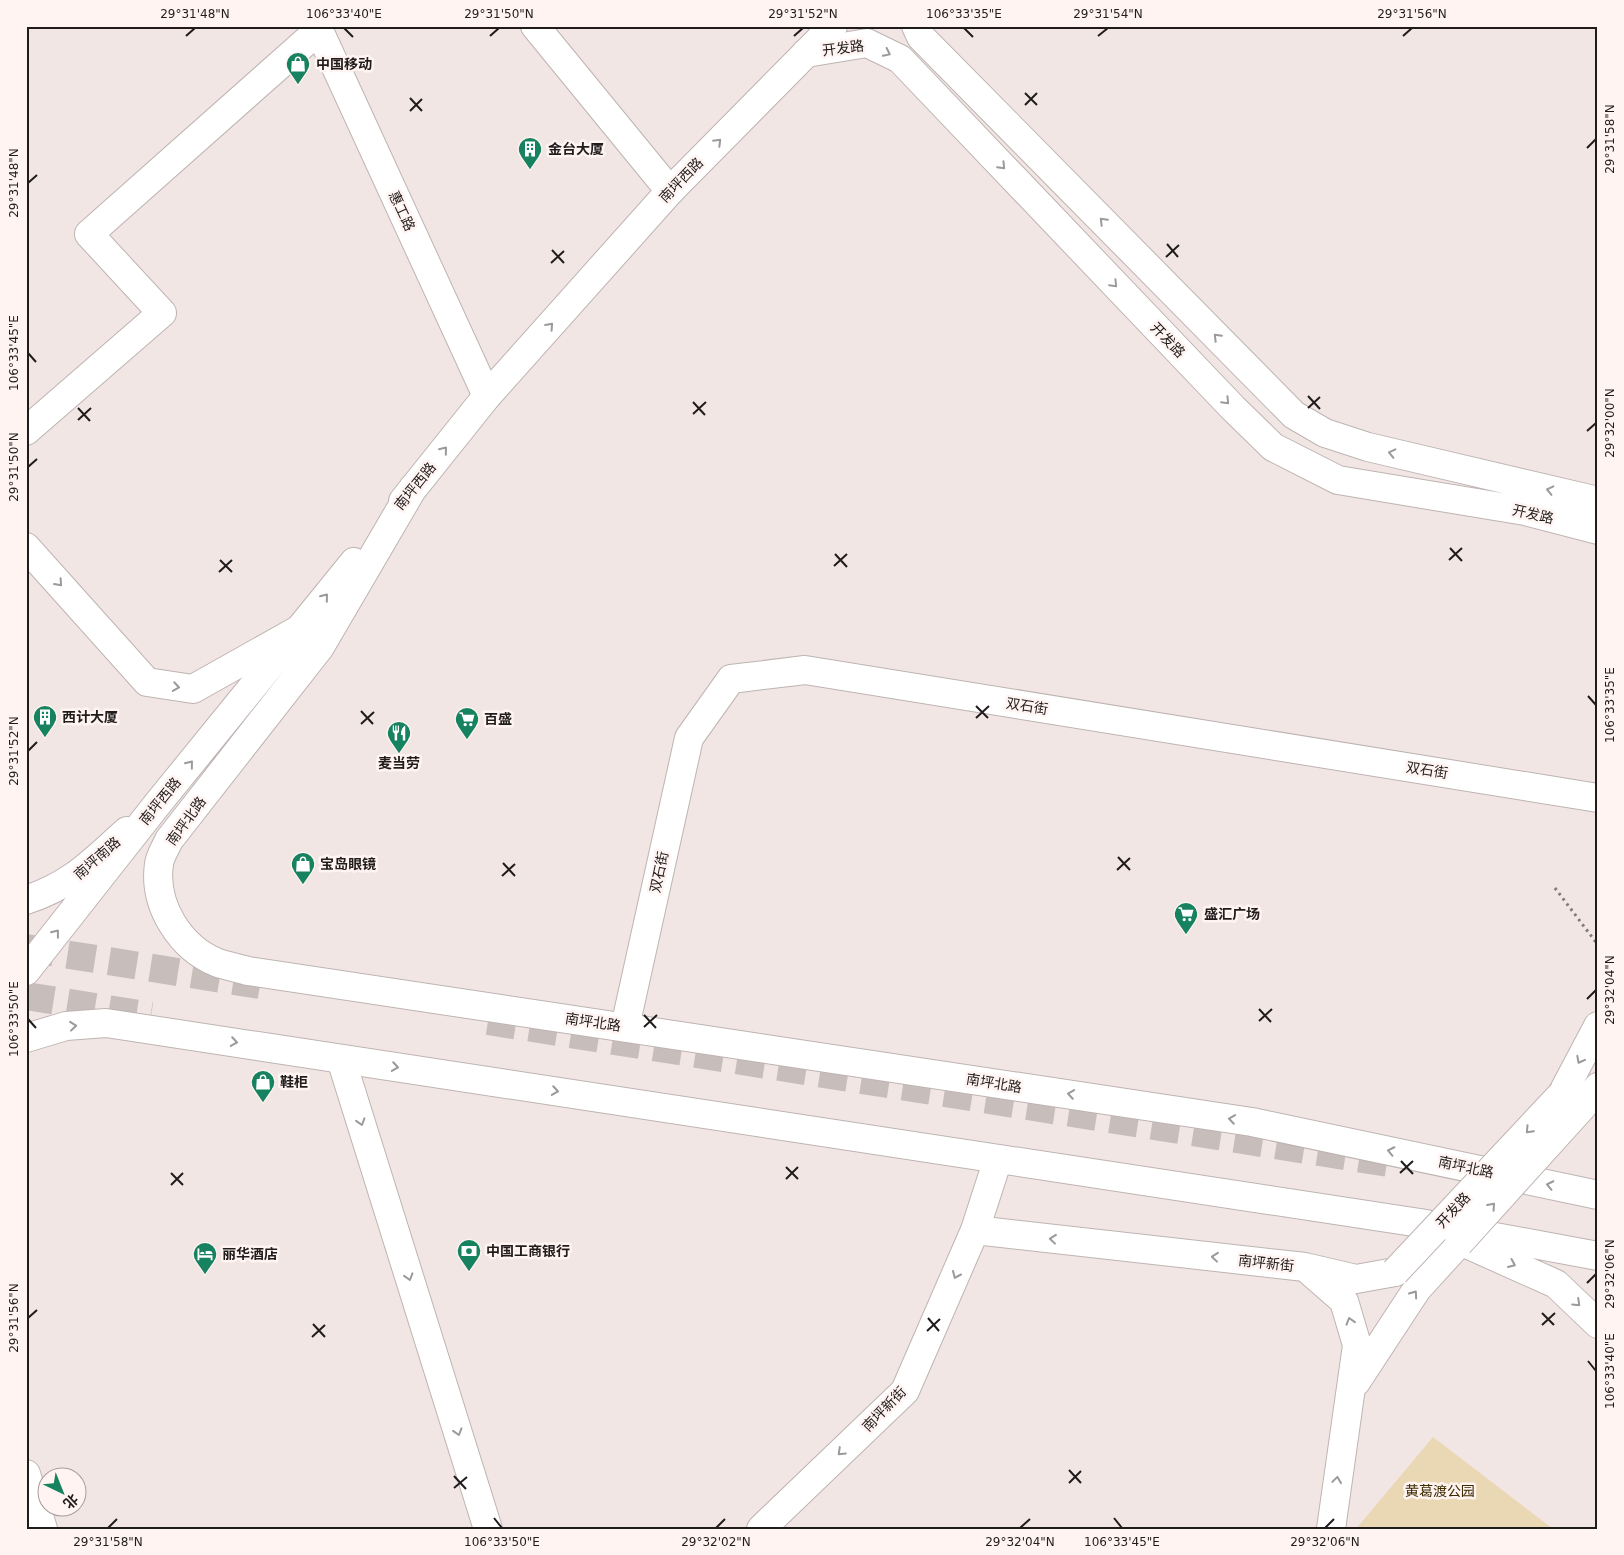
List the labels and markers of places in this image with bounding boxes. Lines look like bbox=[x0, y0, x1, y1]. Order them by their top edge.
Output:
shop icon: 中国移动 bbox=[285, 51, 311, 85]
place label: 中国移动 bbox=[316, 56, 372, 72]
building icon: 金台大厦 bbox=[517, 136, 543, 170]
place label: 金台大厦 bbox=[548, 141, 604, 157]
building icon: 西计大厦 bbox=[32, 704, 58, 738]
supermarket icon: 百盛 bbox=[454, 706, 480, 740]
place label: 西计大厦 bbox=[62, 709, 118, 725]
place label: 百盛 bbox=[484, 711, 512, 727]
restaurant icon: 麦当劳 bbox=[386, 720, 412, 754]
place label: 麦当劳 bbox=[378, 755, 420, 771]
shop icon: 宝岛眼镜 bbox=[290, 851, 316, 885]
place label: 宝岛眼镜 bbox=[320, 856, 376, 872]
supermarket icon: 盛汇广场 bbox=[1173, 901, 1199, 935]
place label: 盛汇广场 bbox=[1204, 906, 1260, 922]
shop icon: 鞋柜 bbox=[250, 1069, 276, 1103]
place label: 鞋柜 bbox=[280, 1074, 308, 1090]
bank icon: 中国工商银行 bbox=[456, 1238, 482, 1272]
hotel icon: 丽华酒店 bbox=[192, 1241, 218, 1275]
place label: 中国工商银行 bbox=[486, 1243, 570, 1259]
place label: 丽华酒店 bbox=[222, 1246, 278, 1262]

